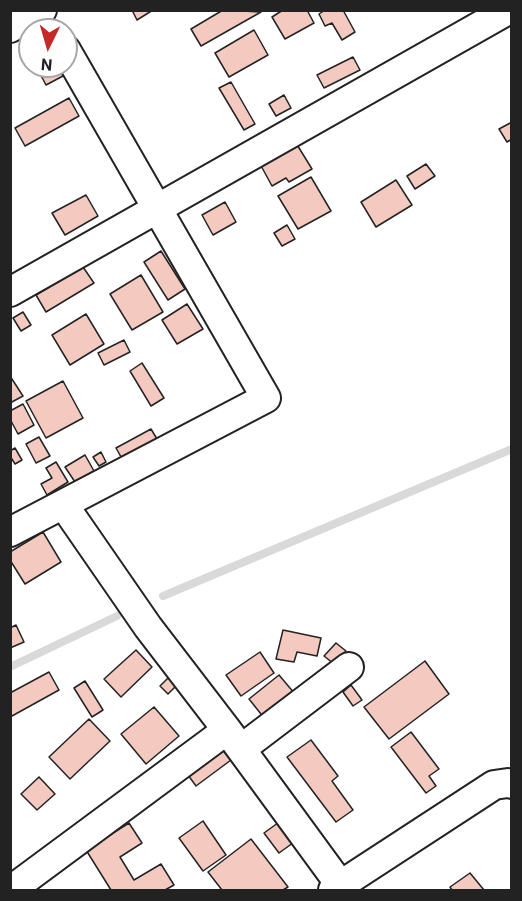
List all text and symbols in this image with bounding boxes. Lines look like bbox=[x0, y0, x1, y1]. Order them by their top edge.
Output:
north arrow bbox=[18, 18, 78, 78]
text: N bbox=[40, 54, 53, 74]

